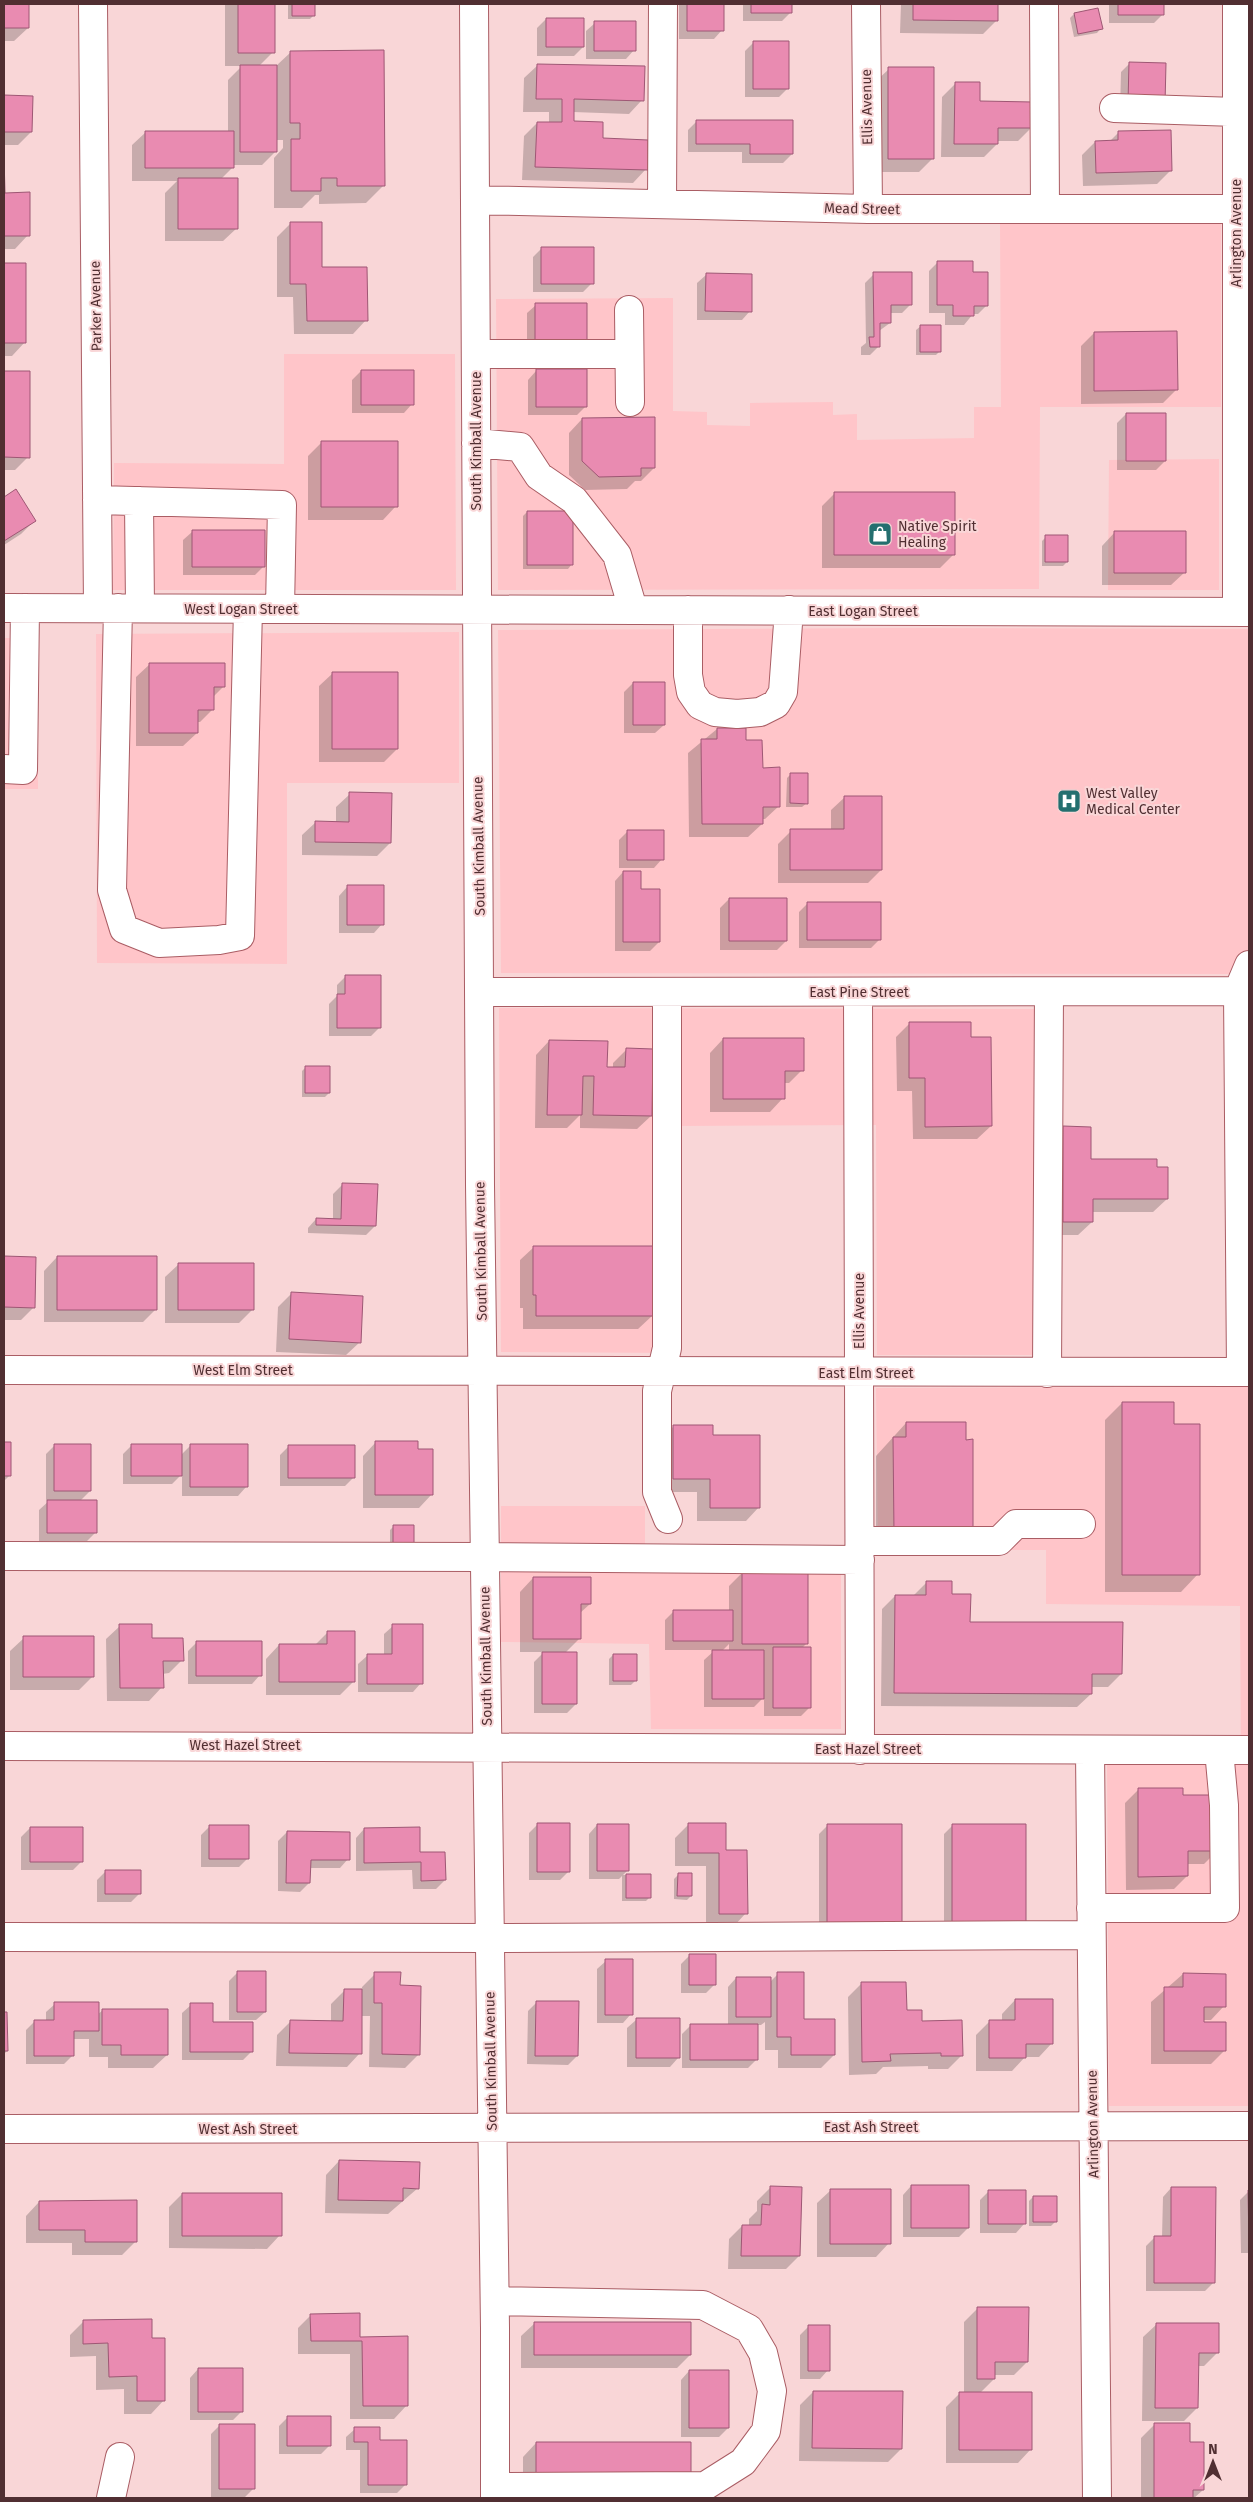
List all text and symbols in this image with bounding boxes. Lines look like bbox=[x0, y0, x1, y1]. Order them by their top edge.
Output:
street label: Ellis Avenue bbox=[858, 69, 876, 145]
street label: Arlington Avenue bbox=[1228, 179, 1245, 287]
street label: Mead Street bbox=[824, 200, 901, 218]
street label: Parker Avenue bbox=[87, 261, 105, 351]
street label: South Kimball Avenue bbox=[468, 371, 485, 511]
place label: Native Spirit Healing bbox=[898, 518, 978, 551]
shop icon: Native Spirit Healing bbox=[867, 521, 893, 547]
street label: West Logan Street bbox=[184, 601, 299, 618]
street label: East Logan Street bbox=[808, 603, 919, 620]
street label: South Kimball Avenue bbox=[469, 776, 489, 916]
place label: West Valley Medical Center bbox=[1086, 785, 1181, 818]
hospital icon: West Valley Medical Center bbox=[1056, 788, 1082, 814]
street label: East Pine Street bbox=[809, 984, 910, 1001]
street label: South Kimball Avenue bbox=[471, 1181, 491, 1321]
street label: Ellis Avenue bbox=[851, 1273, 868, 1349]
street label: West Elm Street bbox=[193, 1362, 294, 1379]
street label: East Elm Street bbox=[818, 1365, 915, 1382]
street label: South Kimball Avenue bbox=[476, 1586, 496, 1726]
street label: West Hazel Street bbox=[190, 1737, 301, 1754]
street label: East Hazel Street bbox=[815, 1741, 922, 1758]
street label: South Kimball Avenue bbox=[481, 1991, 501, 2131]
street label: Arlington Avenue bbox=[1084, 2070, 1102, 2178]
street label: East Ash Street bbox=[824, 2119, 919, 2136]
street label: West Ash Street bbox=[199, 2121, 298, 2138]
north arrow bbox=[1188, 2437, 1238, 2487]
text: N bbox=[1208, 2441, 1218, 2458]

